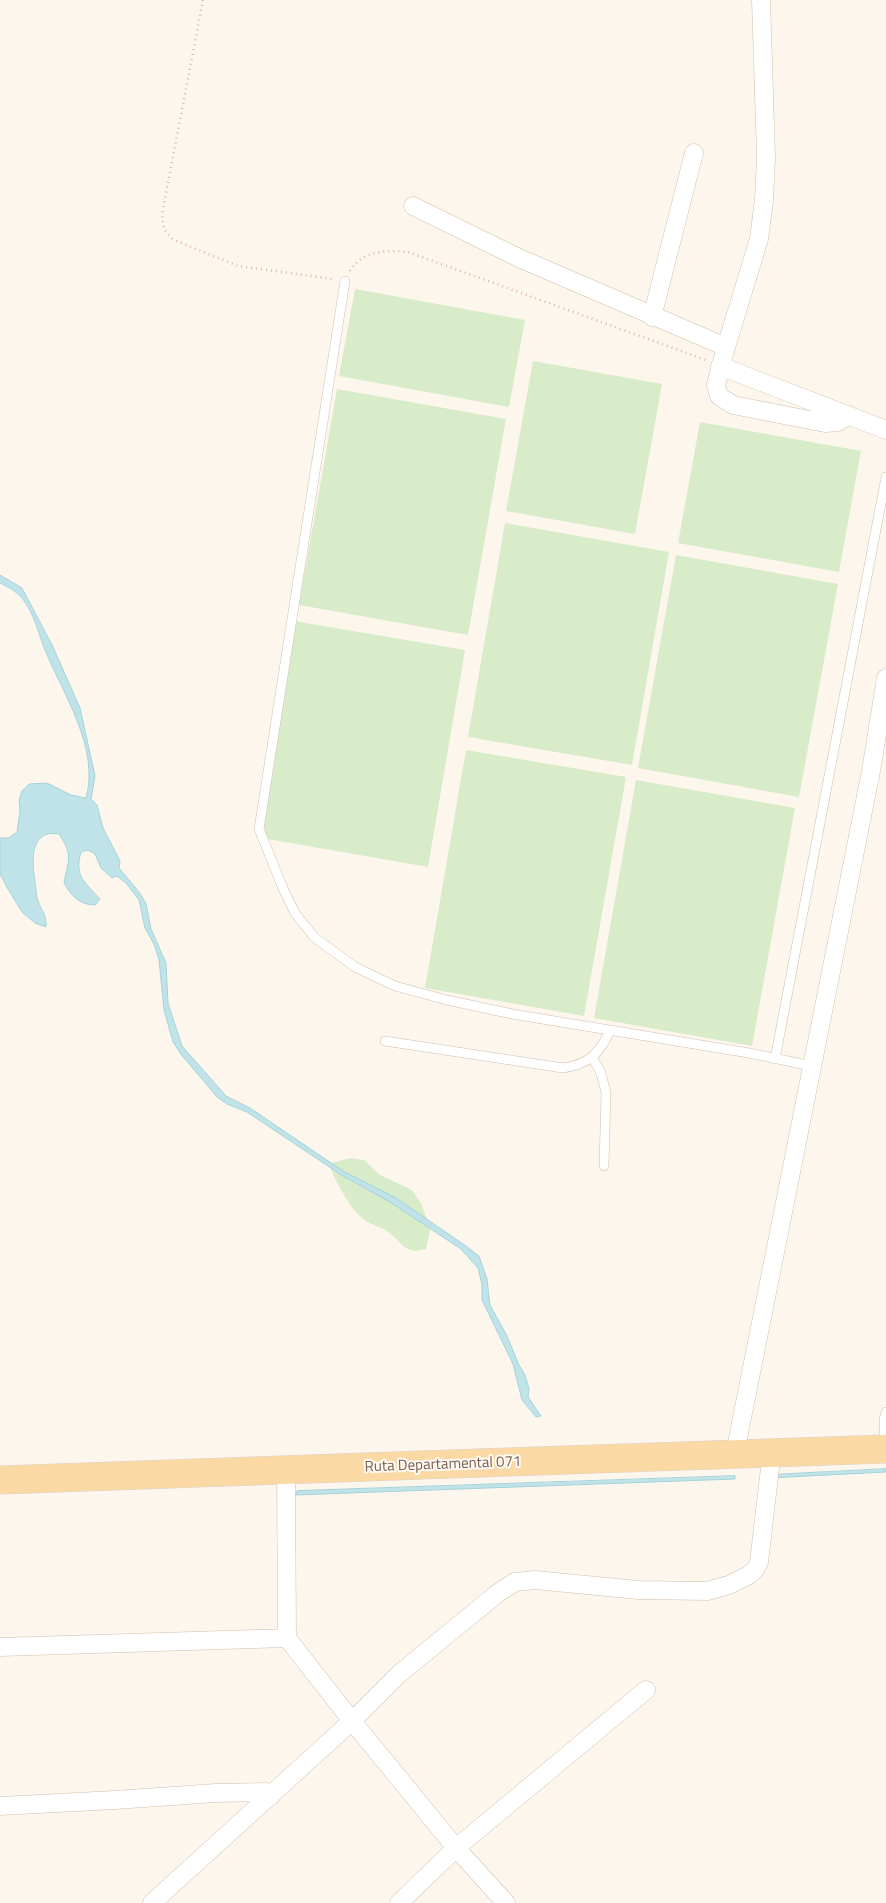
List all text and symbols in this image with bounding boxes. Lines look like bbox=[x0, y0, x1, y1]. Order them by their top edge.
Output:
street label: Ruta Departamental 071 bbox=[364, 1453, 522, 1477]

